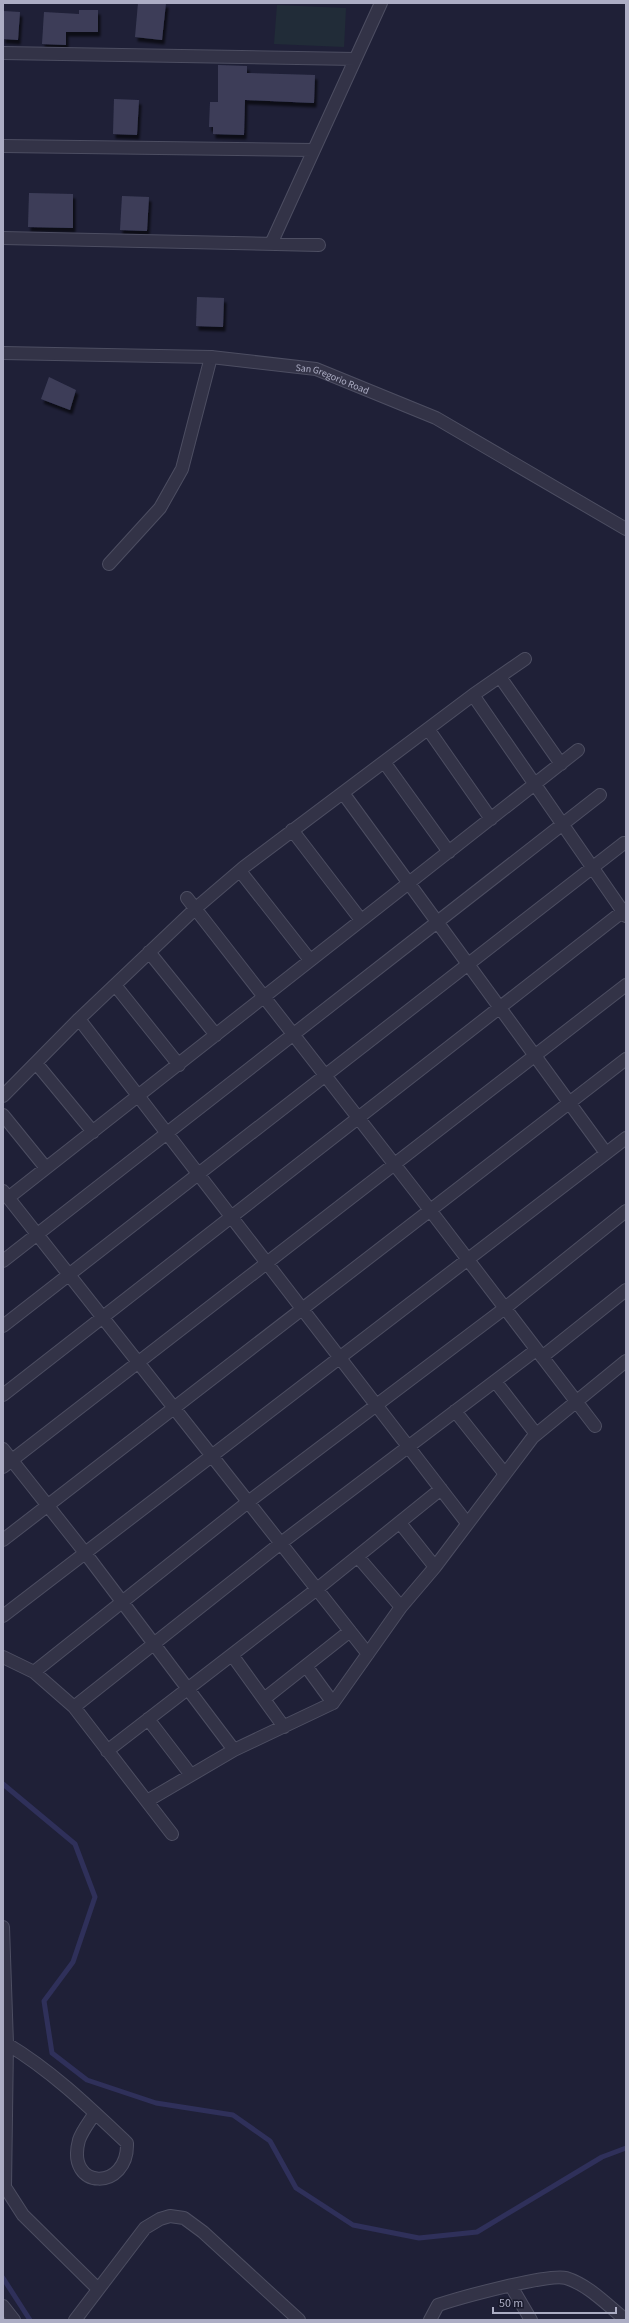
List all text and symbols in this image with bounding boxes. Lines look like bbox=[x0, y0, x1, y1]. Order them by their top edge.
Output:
street label: San Gregorio Road bbox=[295, 361, 371, 398]
scale bar bbox=[493, 2289, 616, 2315]
text: 50 m bbox=[499, 2295, 523, 2312]

